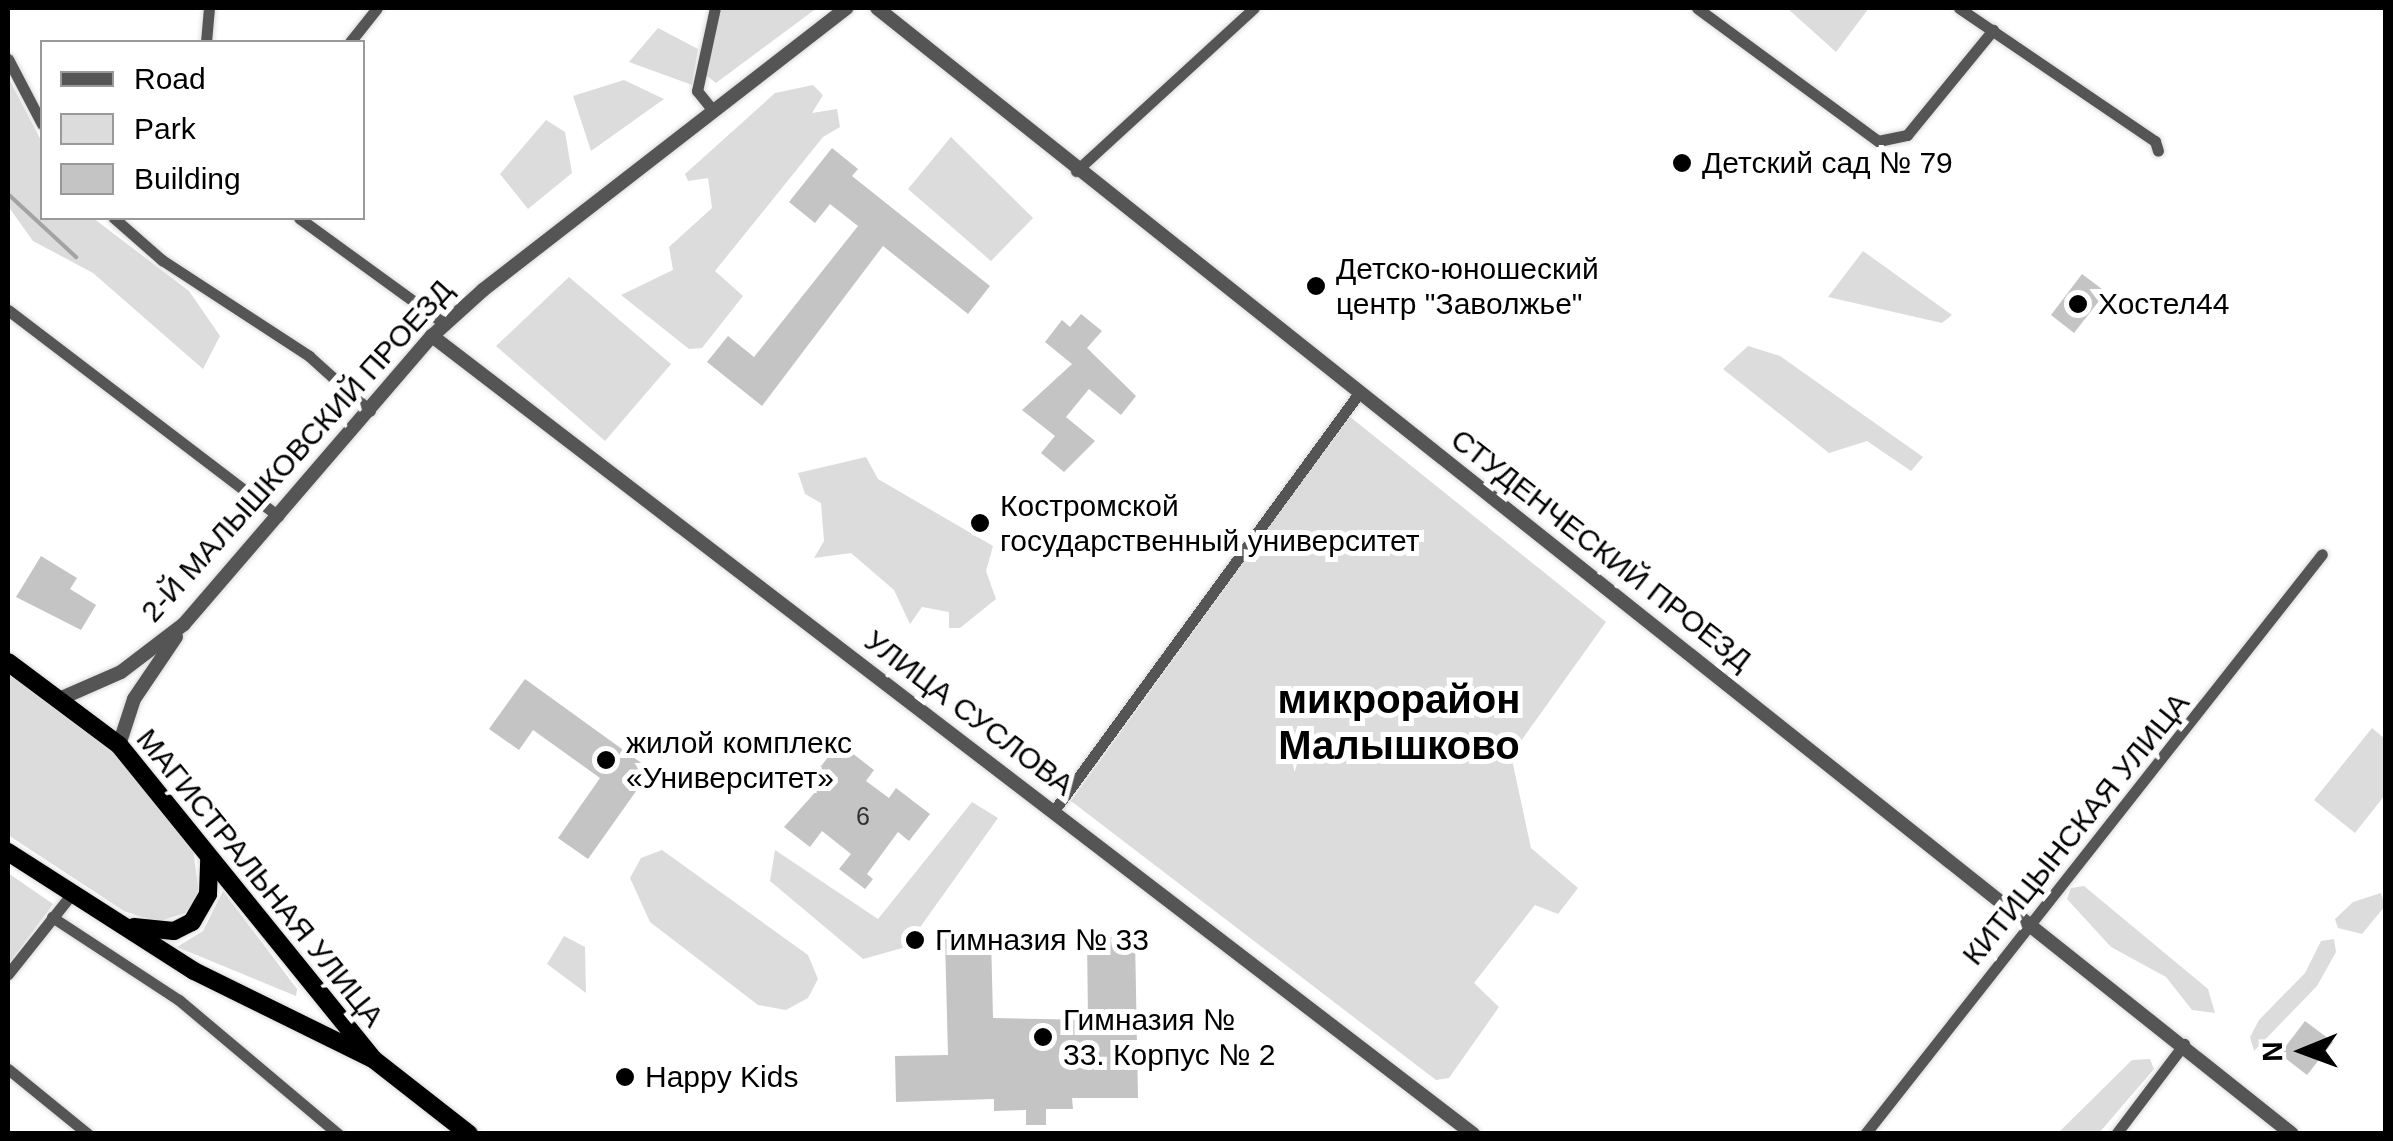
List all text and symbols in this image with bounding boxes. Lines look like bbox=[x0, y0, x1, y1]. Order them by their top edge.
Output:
legend bbox=[40, 40, 365, 220]
text: Road bbox=[134, 62, 206, 95]
text: Park bbox=[134, 112, 196, 145]
place label: Детский сад № 79 bbox=[1702, 145, 1953, 181]
marker: Детский сад № 79 bbox=[1671, 152, 1693, 174]
text: Building bbox=[134, 162, 241, 195]
place label: Детско-юношеский центр "Заволжье" bbox=[1336, 251, 1599, 322]
street label: 2-Й МАЛЫШКОВСКИЙ ПРОЕЗД bbox=[134, 272, 460, 630]
marker: Детско-юношеский центр "Заволжье" bbox=[1305, 275, 1327, 297]
place label: Хостел44 bbox=[2098, 286, 2229, 322]
marker: Хостел44 bbox=[2067, 293, 2089, 315]
street label: СТУДЕНЧЕСКИЙ ПРОЕЗД bbox=[1444, 422, 1758, 678]
place label: Костромской государственный университет bbox=[1000, 488, 1420, 558]
marker: Костромской государственный университет bbox=[969, 512, 991, 534]
street label: УЛИЦА СУСЛОВА bbox=[857, 623, 1081, 803]
district label: микрорайон Малышково bbox=[1278, 675, 1520, 769]
street label: КИТИЦЫНСКАЯ УЛИЦА bbox=[1955, 686, 2197, 972]
street label: МАГИСТРАЛЬНАЯ УЛИЦА bbox=[129, 722, 391, 1034]
place label: жилой комплекс «Университет» bbox=[626, 725, 852, 796]
marker: жилой комплекс «Университет» bbox=[595, 749, 617, 771]
house number: 6 bbox=[856, 801, 870, 831]
place label: Гимназия № 33 bbox=[935, 922, 1149, 958]
marker: Гимназия № 33 bbox=[904, 929, 926, 951]
north arrow bbox=[2253, 1001, 2353, 1101]
place label: Гимназия № 33. Корпус № 2 bbox=[1063, 1002, 1275, 1072]
marker: Гимназия № 33. Корпус № 2 bbox=[1032, 1026, 1054, 1048]
text: N bbox=[2257, 1041, 2288, 1062]
place label: Happy Kids bbox=[645, 1059, 798, 1095]
marker: Happy Kids bbox=[614, 1066, 636, 1088]

